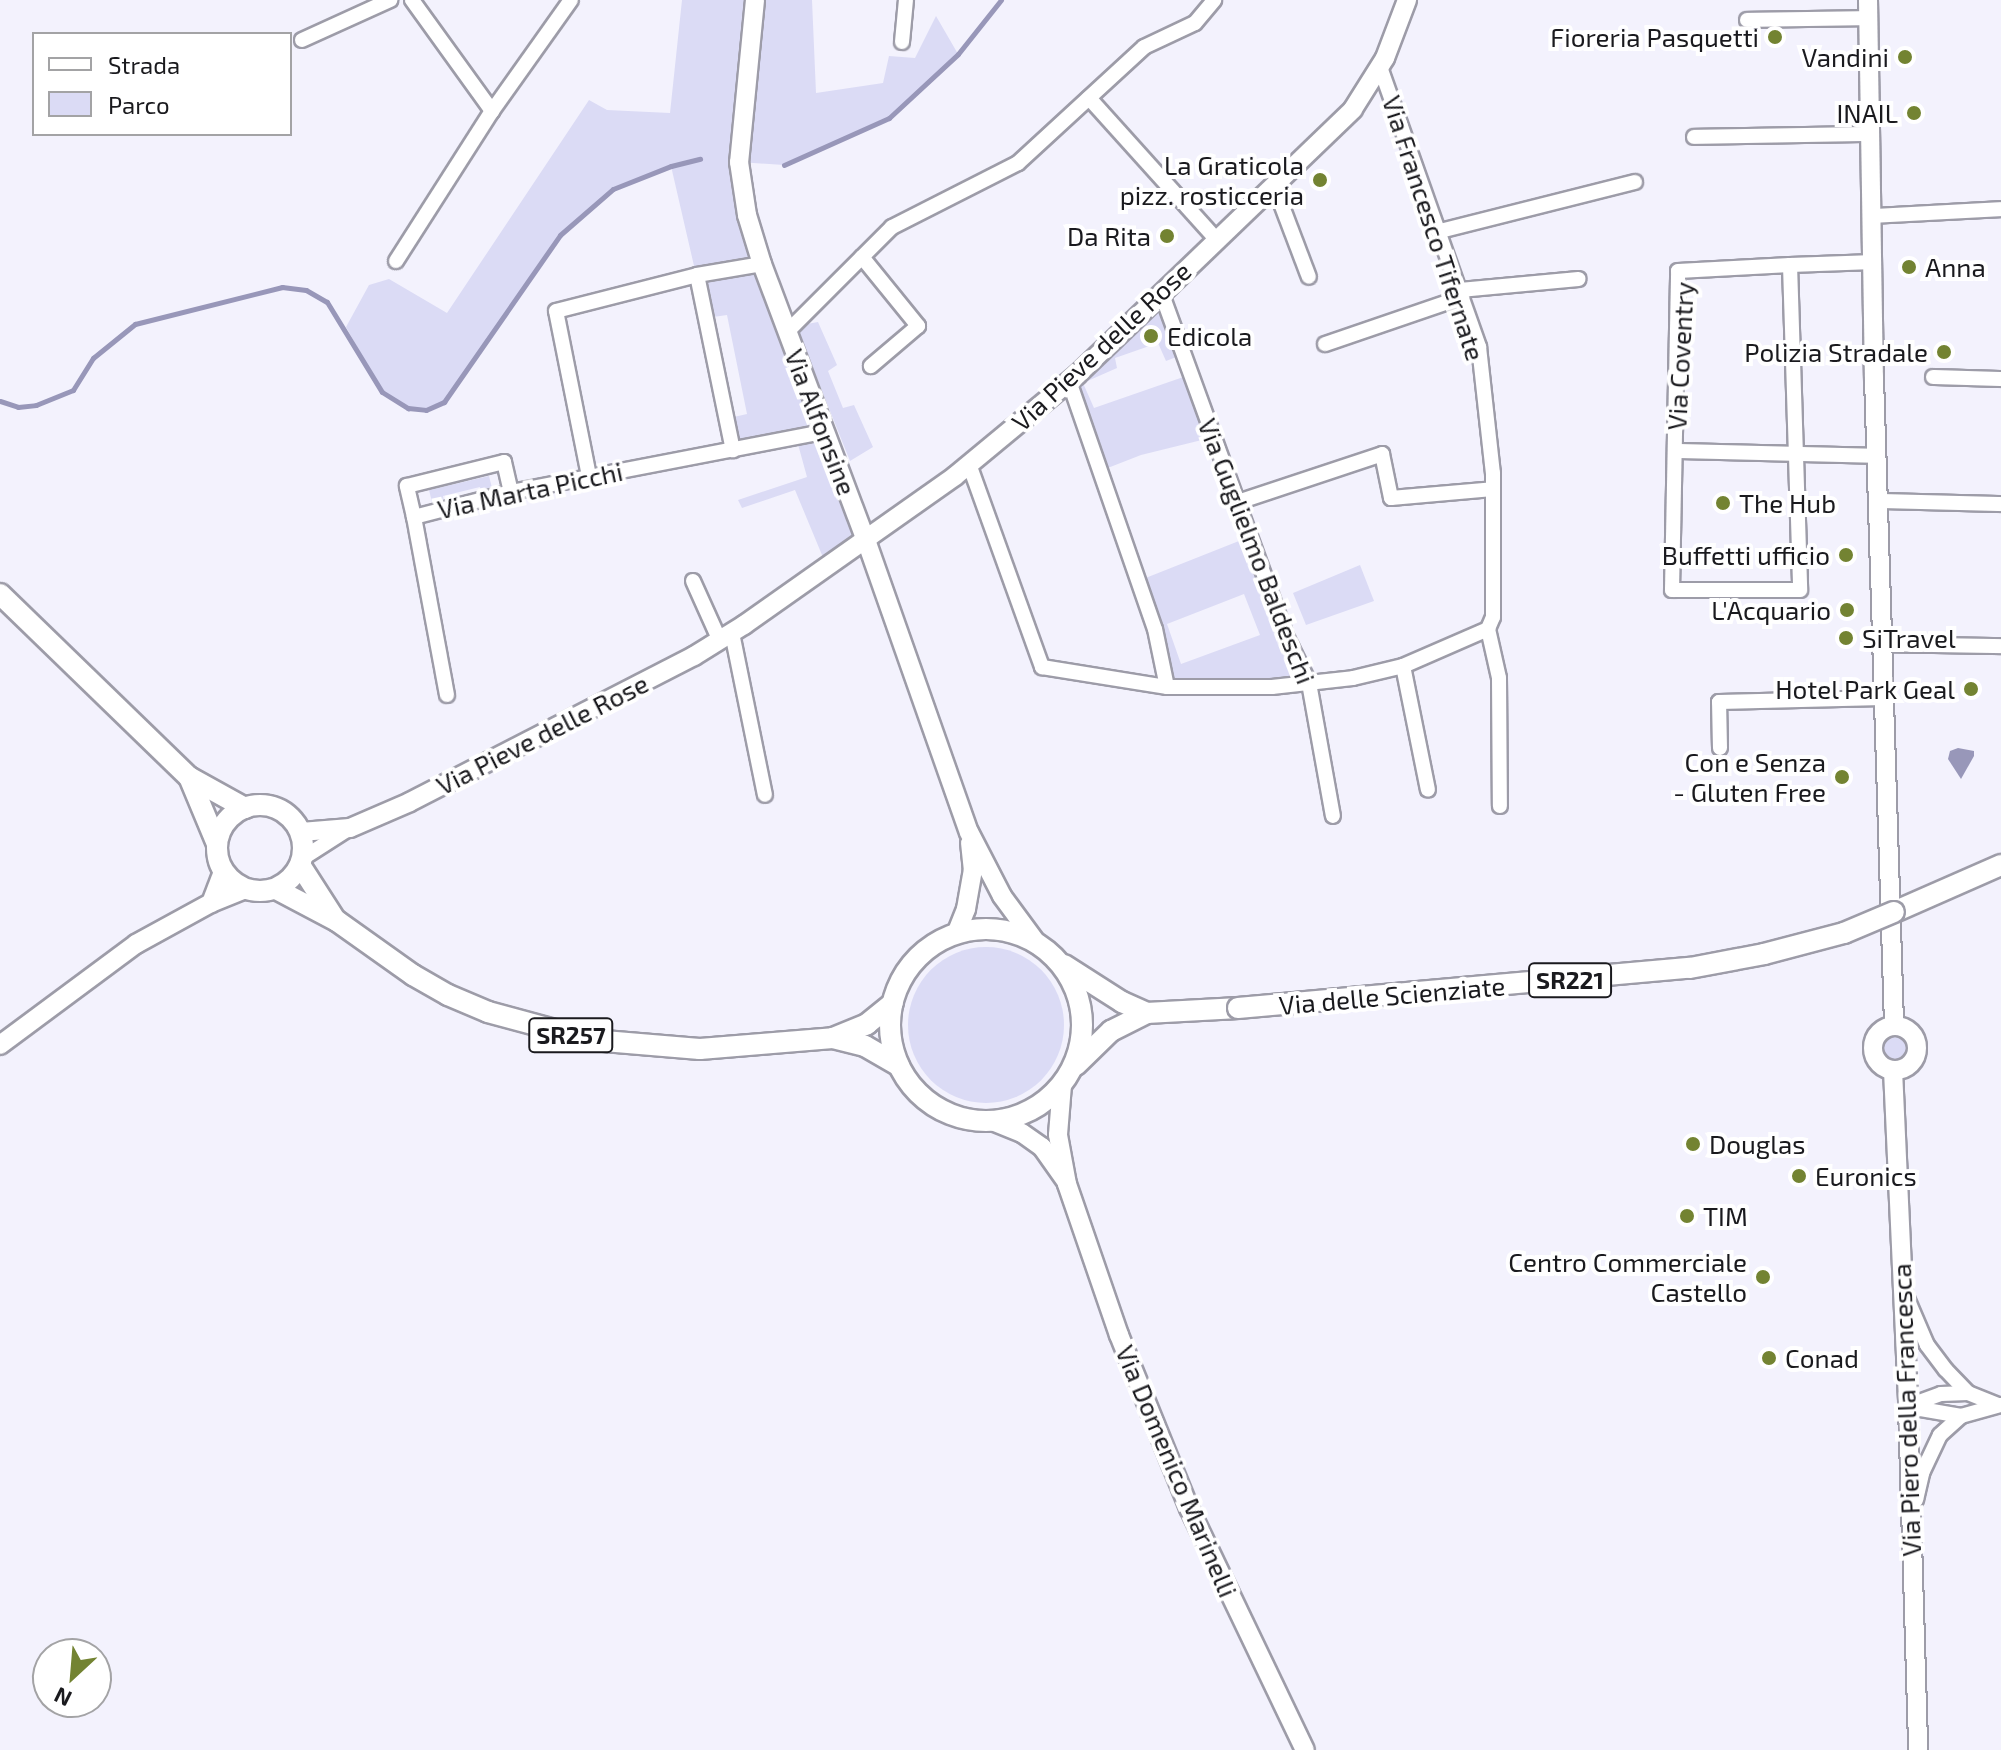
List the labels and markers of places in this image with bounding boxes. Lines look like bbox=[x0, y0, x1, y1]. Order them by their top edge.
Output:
place label: Fioreria Pasquetti bbox=[1550, 21, 1759, 53]
marker: Fioreria Pasquetti bbox=[1766, 28, 1784, 46]
place label: Vandini bbox=[1802, 41, 1889, 73]
marker: Vandini bbox=[1896, 48, 1914, 66]
place label: INAIL bbox=[1837, 97, 1898, 129]
marker: INAIL bbox=[1905, 104, 1923, 122]
place label: La Graticola pizz. rosticceria bbox=[1120, 149, 1304, 210]
marker: La Graticola pizz. rosticceria bbox=[1311, 171, 1329, 189]
place label: Da Rita bbox=[1067, 220, 1151, 252]
marker: Da Rita bbox=[1158, 227, 1176, 245]
place label: Anna bbox=[1925, 251, 1986, 283]
marker: Anna bbox=[1900, 258, 1918, 276]
place label: Edicola bbox=[1167, 320, 1252, 352]
marker: Edicola bbox=[1142, 327, 1160, 345]
place label: Polizia Stradale bbox=[1744, 336, 1928, 368]
marker: Polizia Stradale bbox=[1935, 343, 1953, 361]
place label: The Hub bbox=[1739, 487, 1836, 519]
marker: The Hub bbox=[1714, 494, 1732, 512]
place label: Buffetti ufficio bbox=[1662, 539, 1830, 571]
marker: Buffetti ufficio bbox=[1837, 546, 1855, 564]
place label: L'Acquario bbox=[1711, 594, 1831, 626]
marker: L'Acquario bbox=[1838, 601, 1856, 619]
place label: SiTravel bbox=[1862, 622, 1956, 654]
marker: SiTravel bbox=[1837, 629, 1855, 647]
place label: Hotel Park Geal bbox=[1774, 673, 1955, 705]
marker: Hotel Park Geal bbox=[1962, 680, 1980, 698]
place label: Con e Senza - Gluten Free bbox=[1673, 746, 1826, 808]
marker: Con e Senza - Gluten Free bbox=[1833, 768, 1851, 786]
place label: Douglas bbox=[1709, 1128, 1806, 1160]
marker: Douglas bbox=[1684, 1135, 1702, 1153]
place label: Euronics bbox=[1815, 1160, 1917, 1192]
marker: Euronics bbox=[1790, 1167, 1808, 1185]
place label: TIM bbox=[1703, 1200, 1748, 1232]
marker: TIM bbox=[1678, 1207, 1696, 1225]
place label: Centro Commerciale Castello bbox=[1508, 1246, 1747, 1308]
marker: Centro Commerciale Castello bbox=[1754, 1268, 1772, 1286]
place label: Conad bbox=[1785, 1342, 1859, 1374]
marker: Conad bbox=[1760, 1349, 1778, 1367]

